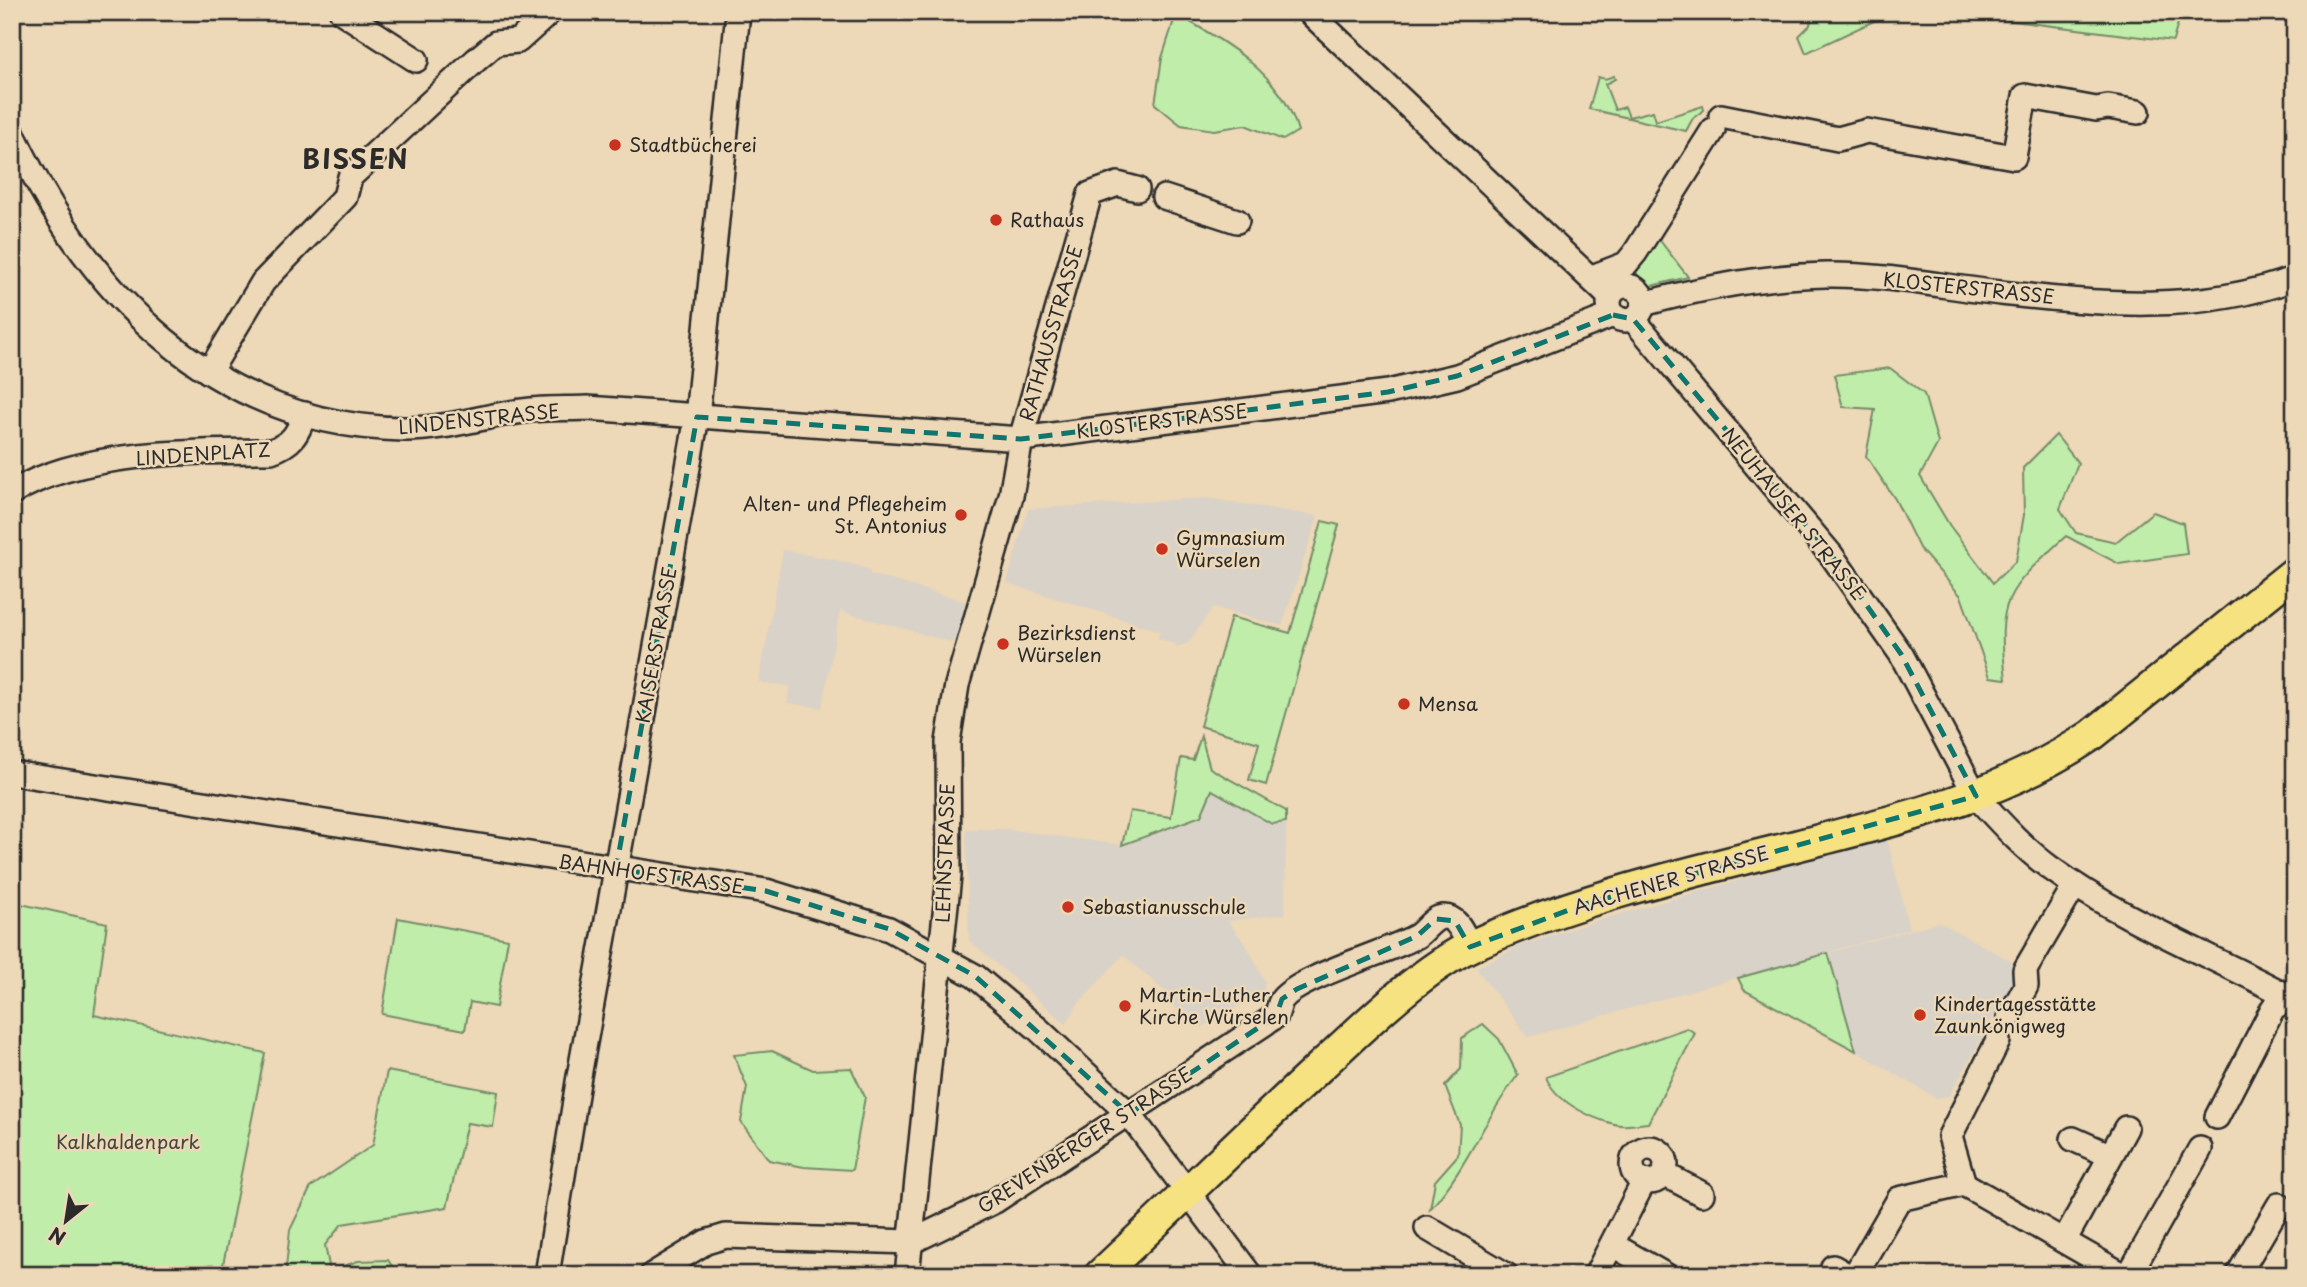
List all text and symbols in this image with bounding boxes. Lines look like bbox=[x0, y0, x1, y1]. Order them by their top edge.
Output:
place label: Stadtbücherei bbox=[629, 130, 757, 158]
marker: Stadtbücherei bbox=[607, 137, 623, 153]
district label: BISSEN bbox=[302, 139, 410, 178]
place label: Rathaus bbox=[1010, 205, 1084, 233]
marker: Rathaus bbox=[988, 212, 1004, 228]
street label: RATHAUSSTRASSE bbox=[1011, 241, 1089, 424]
street label: KLOSTERSTRASSE bbox=[1882, 264, 2056, 310]
street label: LINDENSTRASSE bbox=[397, 396, 561, 440]
street label: KLOSTERSTRASSE bbox=[1075, 396, 1249, 444]
street label: NEUHAUSER STRASSE bbox=[1716, 421, 1873, 606]
street label: LINDENPLATZ bbox=[135, 434, 271, 472]
place label: Alten- und Pflegeheim St. Antonius bbox=[743, 489, 947, 539]
marker: Alten- und Pflegeheim St. Antonius bbox=[953, 507, 969, 523]
place label: Gymnasium Würselen bbox=[1176, 523, 1285, 573]
marker: Gymnasium Würselen bbox=[1154, 541, 1170, 557]
street label: KAISERSTRASSE bbox=[627, 564, 683, 725]
place label: Bezirksdienst Würselen bbox=[1017, 618, 1136, 668]
marker: Bezirksdienst Würselen bbox=[995, 636, 1011, 652]
place label: Mensa bbox=[1418, 689, 1478, 717]
marker: Mensa bbox=[1396, 696, 1412, 712]
street label: LEHNSTRASSE bbox=[928, 783, 960, 923]
street label: AACHENER STRASSE bbox=[1569, 838, 1772, 920]
street label: BAHNHOFSTRASSE bbox=[556, 846, 746, 900]
place label: Sebastianusschule bbox=[1082, 892, 1246, 920]
marker: Sebastianusschule bbox=[1060, 899, 1076, 915]
place label: Martin-Luther Kirche Würselen bbox=[1139, 980, 1289, 1030]
place label: Kindertagesstätte Zaunkönigweg bbox=[1934, 989, 2096, 1039]
marker: Martin-Luther Kirche Würselen bbox=[1117, 998, 1133, 1014]
marker: Kindertagesstätte Zaunkönigweg bbox=[1912, 1007, 1928, 1023]
street label: GREVENBERGER STRASSE bbox=[972, 1059, 1197, 1219]
park label: Kalkhaldenpark bbox=[56, 1127, 200, 1155]
north arrow bbox=[32, 1186, 102, 1256]
text: N bbox=[43, 1221, 71, 1252]

